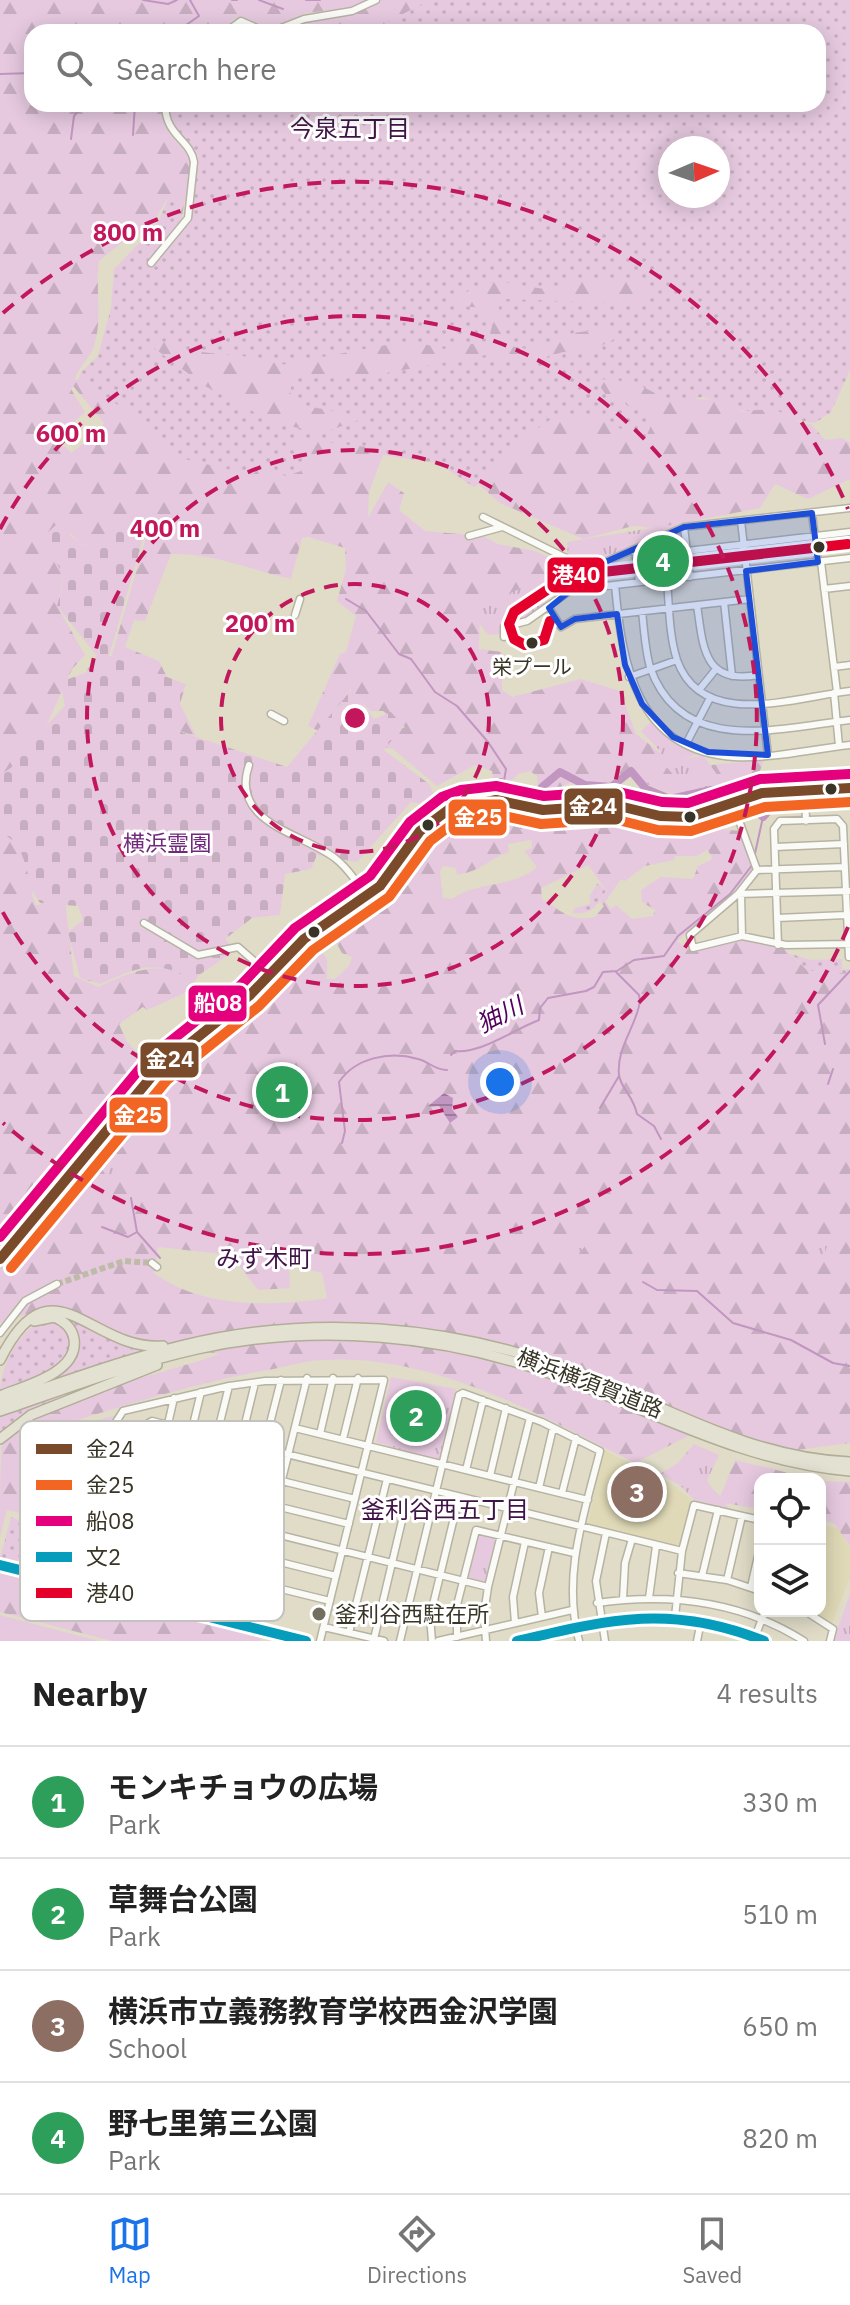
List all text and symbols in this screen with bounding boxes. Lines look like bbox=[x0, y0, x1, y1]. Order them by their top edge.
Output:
search box bbox=[24, 24, 826, 112]
icon: search bbox=[52, 46, 96, 90]
text: Search here bbox=[116, 49, 277, 88]
district label: 今泉五丁目 bbox=[290, 112, 410, 144]
north arrow bbox=[658, 136, 730, 208]
text: 800 m bbox=[93, 216, 163, 248]
text: 600 m bbox=[36, 417, 106, 449]
text: 400 m bbox=[130, 512, 200, 544]
pin: 4 bbox=[637, 531, 689, 591]
unlabelled marker bbox=[811, 539, 827, 555]
line badge: 港40 bbox=[546, 556, 606, 594]
text: 港40 bbox=[552, 560, 600, 589]
text: 200 m bbox=[225, 607, 295, 639]
marker: 栄プール bbox=[524, 635, 540, 651]
place label: 栄プール bbox=[492, 653, 572, 680]
centre of rings bbox=[341, 704, 369, 732]
unlabelled marker bbox=[823, 781, 839, 797]
line badge: 金24 bbox=[563, 787, 624, 826]
text: 金24 bbox=[569, 791, 617, 820]
line badge: 金25 bbox=[447, 798, 508, 837]
text: 金25 bbox=[454, 802, 502, 831]
unlabelled marker bbox=[682, 809, 698, 825]
unlabelled marker bbox=[420, 817, 436, 833]
park label: 横浜霊園 bbox=[123, 828, 211, 857]
unlabelled marker bbox=[306, 924, 322, 940]
line badge: 船08 bbox=[187, 984, 248, 1023]
text: 船08 bbox=[194, 988, 242, 1017]
water label: 㹨川 bbox=[471, 988, 531, 1039]
line badge: 金24 bbox=[139, 1041, 200, 1079]
text: 金24 bbox=[146, 1044, 194, 1073]
pin: 1 bbox=[256, 1062, 308, 1122]
your location bbox=[480, 1062, 520, 1102]
line badge: 金25 bbox=[108, 1096, 169, 1134]
text: 金25 bbox=[114, 1100, 162, 1129]
district label: みず木町 bbox=[216, 1242, 312, 1274]
street label: 横浜横須賀道路 bbox=[513, 1341, 667, 1424]
pin: 2 bbox=[390, 1386, 442, 1446]
legend bbox=[20, 1421, 284, 1621]
text: 金24 bbox=[86, 1434, 134, 1463]
pin: 3 bbox=[611, 1462, 663, 1522]
text: 金25 bbox=[86, 1470, 134, 1499]
map controls bbox=[754, 1473, 826, 1617]
button: locate bbox=[754, 1473, 826, 1545]
district label: 釜利谷西五丁目 bbox=[361, 1493, 529, 1525]
text: 船08 bbox=[86, 1506, 134, 1535]
text: 文2 bbox=[86, 1542, 121, 1571]
button: layers bbox=[754, 1545, 826, 1617]
text: 港40 bbox=[86, 1578, 134, 1607]
place label: 釜利谷西駐在所 bbox=[335, 1599, 489, 1628]
marker: 釜利谷西駐在所 bbox=[310, 1605, 328, 1623]
text: Nearby bbox=[32, 1671, 147, 1715]
text: 4 results bbox=[716, 1676, 818, 1710]
text: モンキチョウの広場 bbox=[108, 1767, 378, 1806]
text: 1 bbox=[50, 1785, 66, 1819]
text: 330 m bbox=[742, 1785, 818, 1819]
text: Park bbox=[108, 1807, 161, 1841]
text: 草舞台公園 bbox=[108, 1879, 258, 1918]
text: 2 bbox=[50, 1897, 66, 1931]
text: 510 m bbox=[742, 1897, 818, 1931]
text: Park bbox=[108, 1919, 161, 1953]
text: 横浜市立義務教育学校西金沢学園 bbox=[108, 1991, 558, 2030]
text: 3 bbox=[50, 2009, 66, 2043]
text: 650 m bbox=[742, 2009, 818, 2043]
text: School bbox=[108, 2031, 187, 2065]
text: 野七里第三公園 bbox=[108, 2103, 318, 2142]
text: 4 bbox=[50, 2121, 66, 2155]
text: 820 m bbox=[742, 2121, 818, 2155]
text: Park bbox=[108, 2143, 161, 2177]
tab: Map bbox=[108, 2212, 152, 2289]
tab: Directions bbox=[367, 2212, 467, 2289]
tab: Saved bbox=[682, 2212, 742, 2289]

